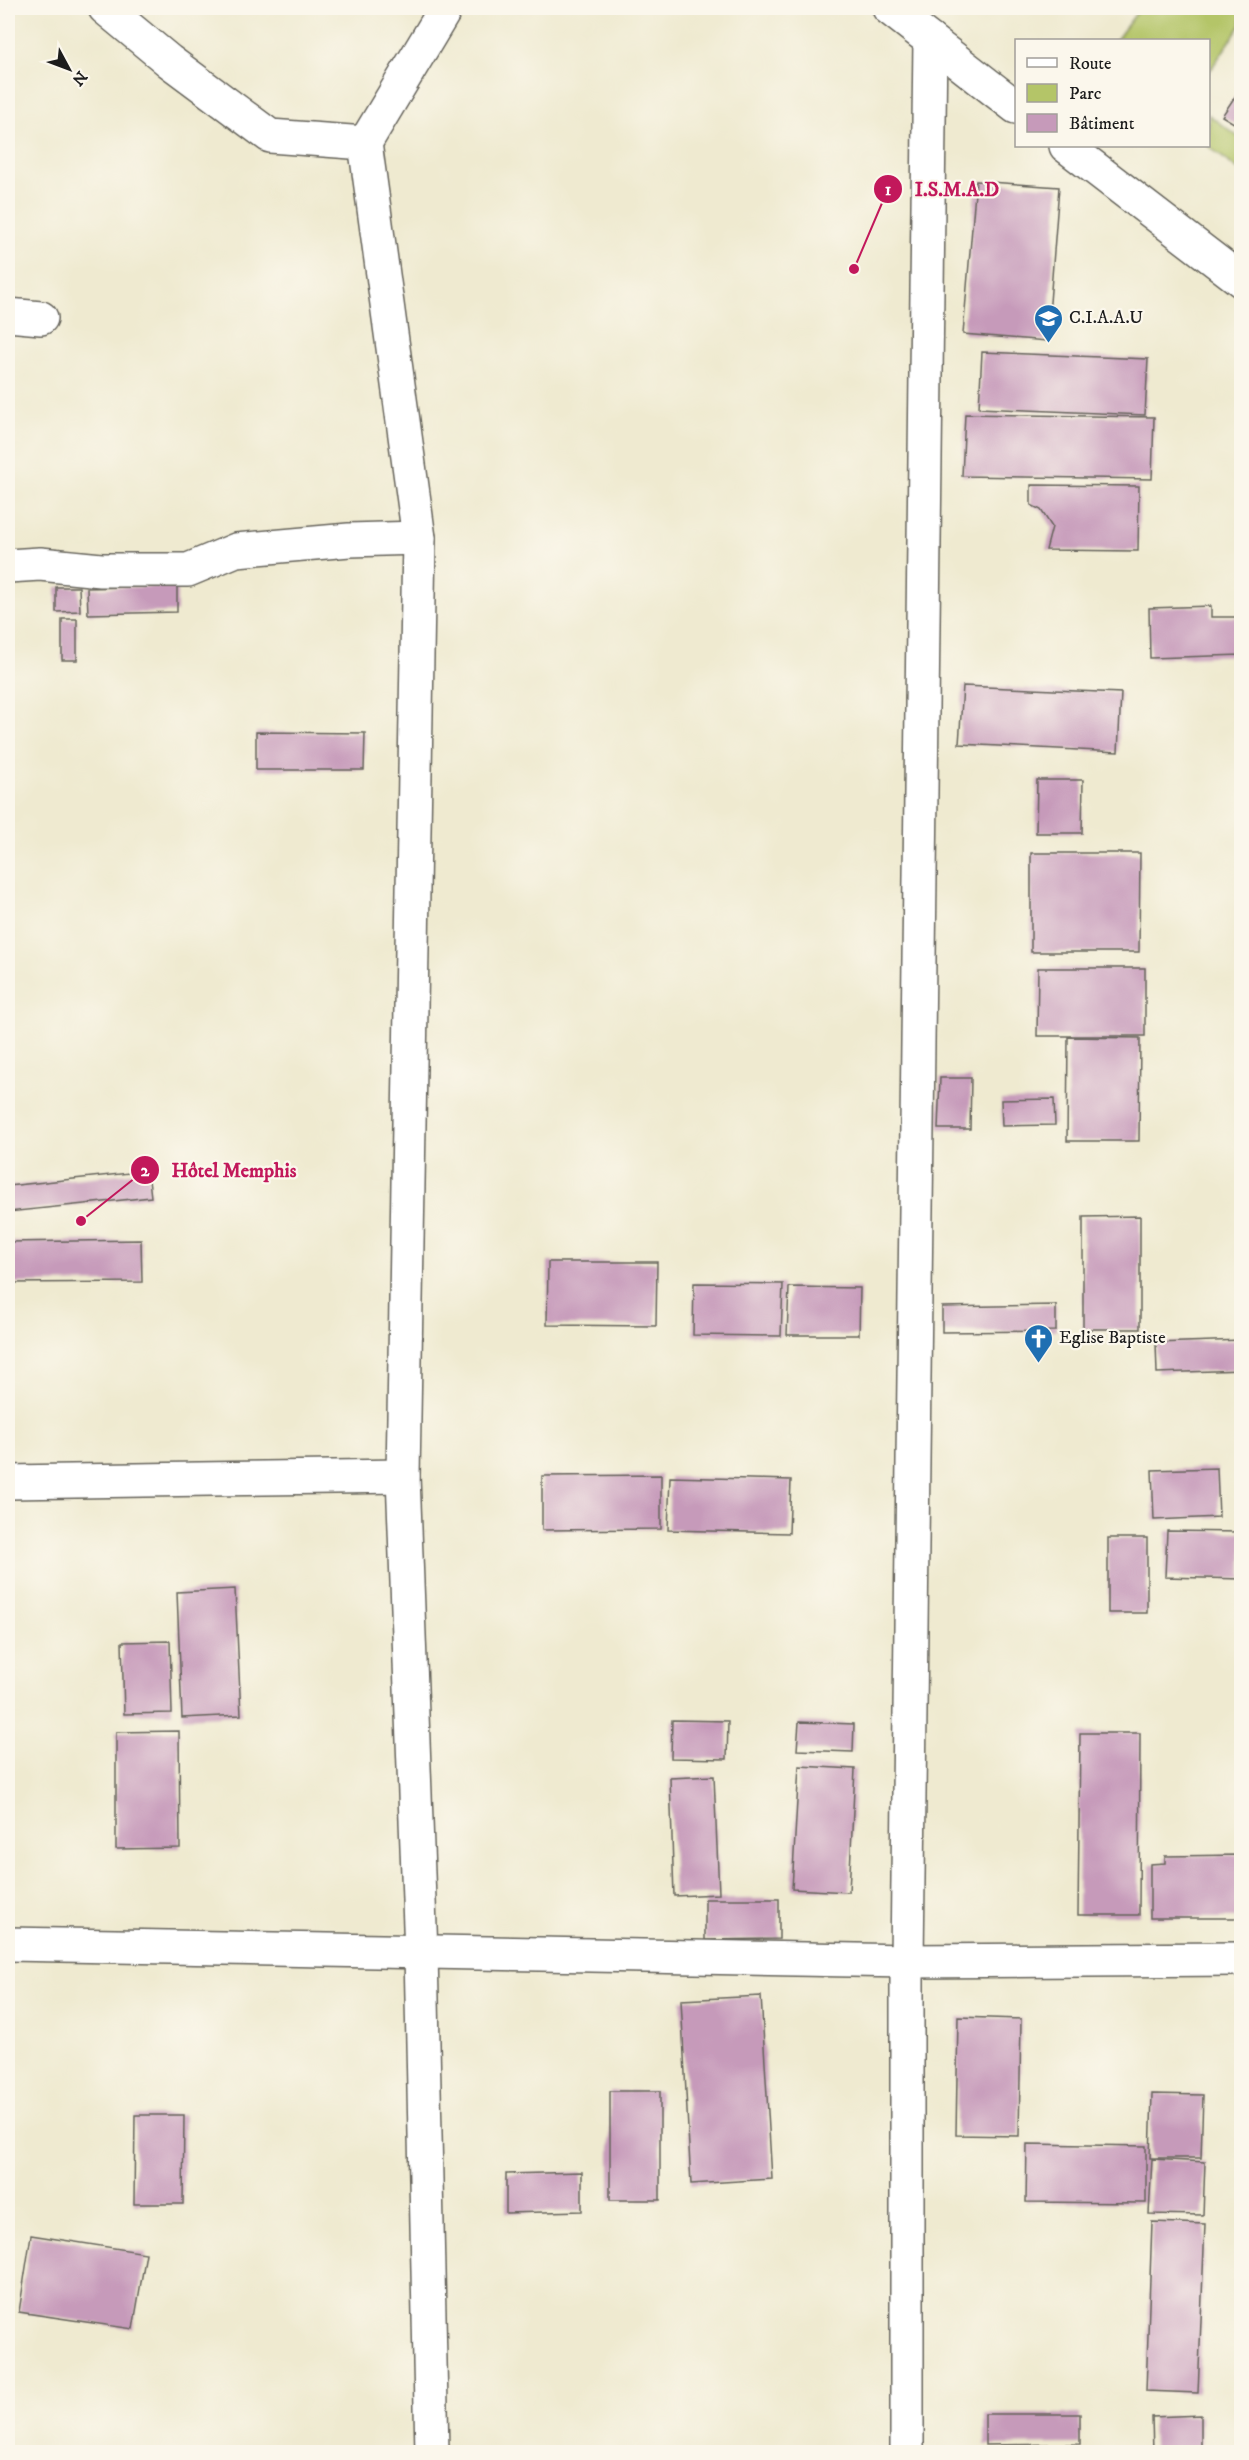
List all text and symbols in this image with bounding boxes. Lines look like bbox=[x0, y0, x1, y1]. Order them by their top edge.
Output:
north arrow bbox=[39, 39, 99, 99]
legend bbox=[1015, 39, 1210, 147]
text: Route bbox=[1069, 53, 1112, 75]
text: N bbox=[68, 67, 91, 90]
text: Parc bbox=[1069, 83, 1102, 105]
text: Bâtiment bbox=[1069, 113, 1135, 135]
callout: I.S.M.A.D bbox=[873, 170, 1012, 208]
text: I.S.M.A.D bbox=[915, 178, 999, 203]
text: 1 bbox=[885, 179, 892, 201]
school or university icon: C.I.A.A.U bbox=[1032, 302, 1064, 344]
place label: C.I.A.A.U bbox=[1069, 307, 1143, 329]
callout: Hôtel Memphis bbox=[130, 1151, 309, 1189]
text: Hôtel Memphis bbox=[172, 1159, 297, 1184]
text: 2 bbox=[141, 1160, 151, 1182]
church icon: Eglise Baptiste bbox=[1022, 1322, 1054, 1364]
place label: Eglise Baptiste bbox=[1059, 1327, 1166, 1349]

